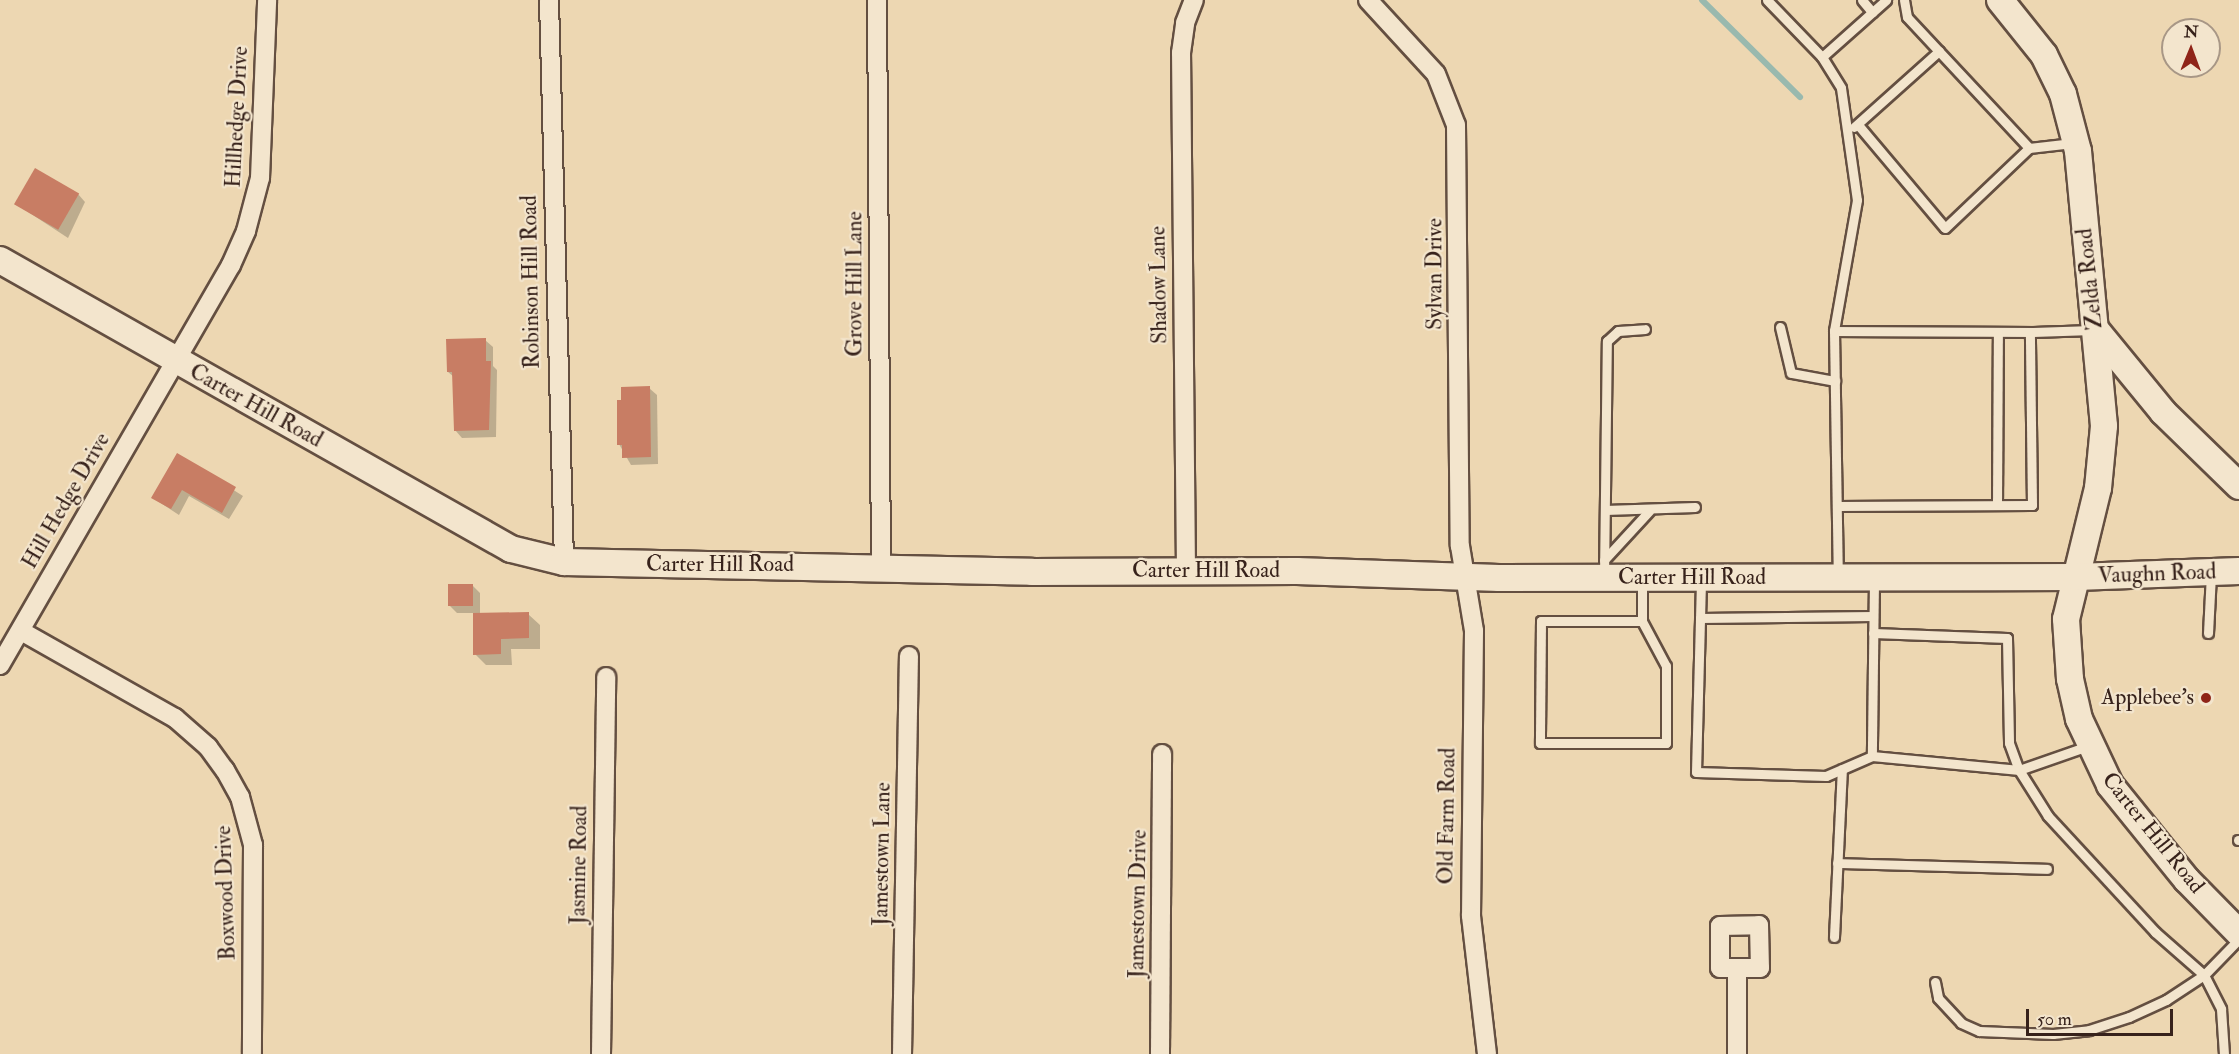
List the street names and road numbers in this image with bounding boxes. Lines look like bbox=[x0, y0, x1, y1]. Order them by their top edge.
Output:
street label: Hillhedge Drive bbox=[220, 46, 254, 188]
street label: Robinson Hill Road bbox=[516, 195, 546, 369]
street label: Grove Hill Lane bbox=[842, 211, 868, 357]
street label: Sylvan Drive bbox=[1422, 218, 1448, 330]
street label: Shadow Lane bbox=[1145, 226, 1173, 344]
street label: Zelda Road bbox=[2072, 227, 2108, 331]
street label: Carter Hill Road bbox=[185, 359, 327, 453]
street label: Hill Hedge Drive bbox=[16, 428, 116, 574]
street label: Carter Hill Road bbox=[646, 552, 794, 578]
street label: Carter Hill Road bbox=[1132, 558, 1280, 584]
street label: Vaughn Road bbox=[2097, 559, 2217, 589]
street label: Carter Hill Road bbox=[1618, 565, 1766, 591]
street label: Old Farm Road bbox=[1433, 747, 1461, 885]
street label: Carter Hill Road bbox=[2096, 767, 2210, 899]
street label: Jamestown Lane bbox=[868, 782, 896, 926]
street label: Jasmine Road bbox=[565, 805, 593, 925]
street label: Boxwood Drive bbox=[210, 825, 242, 961]
street label: Jamestown Drive bbox=[1124, 829, 1152, 979]

